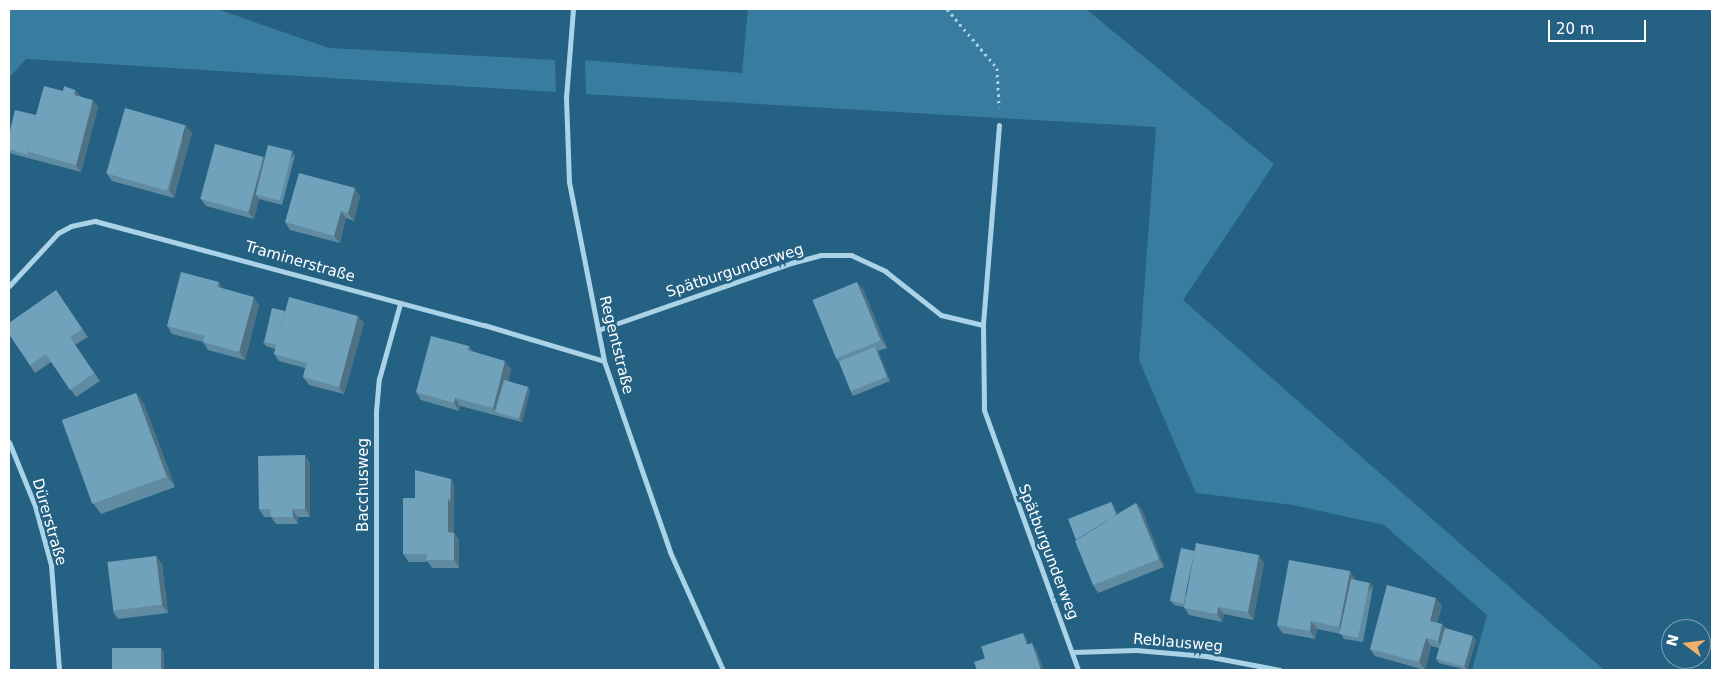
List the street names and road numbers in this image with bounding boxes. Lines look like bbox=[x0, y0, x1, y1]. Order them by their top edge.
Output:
street label: Traminerstraße bbox=[243, 238, 357, 286]
street label: Spätburgunderweg bbox=[664, 240, 806, 302]
street label: Regentstraße bbox=[595, 294, 637, 396]
street label: Bacchusweg bbox=[355, 438, 373, 532]
street label: Dürerstraße bbox=[28, 476, 70, 568]
street label: Spätburgunderweg bbox=[1014, 482, 1082, 622]
street label: Reblausweg bbox=[1132, 630, 1224, 656]

